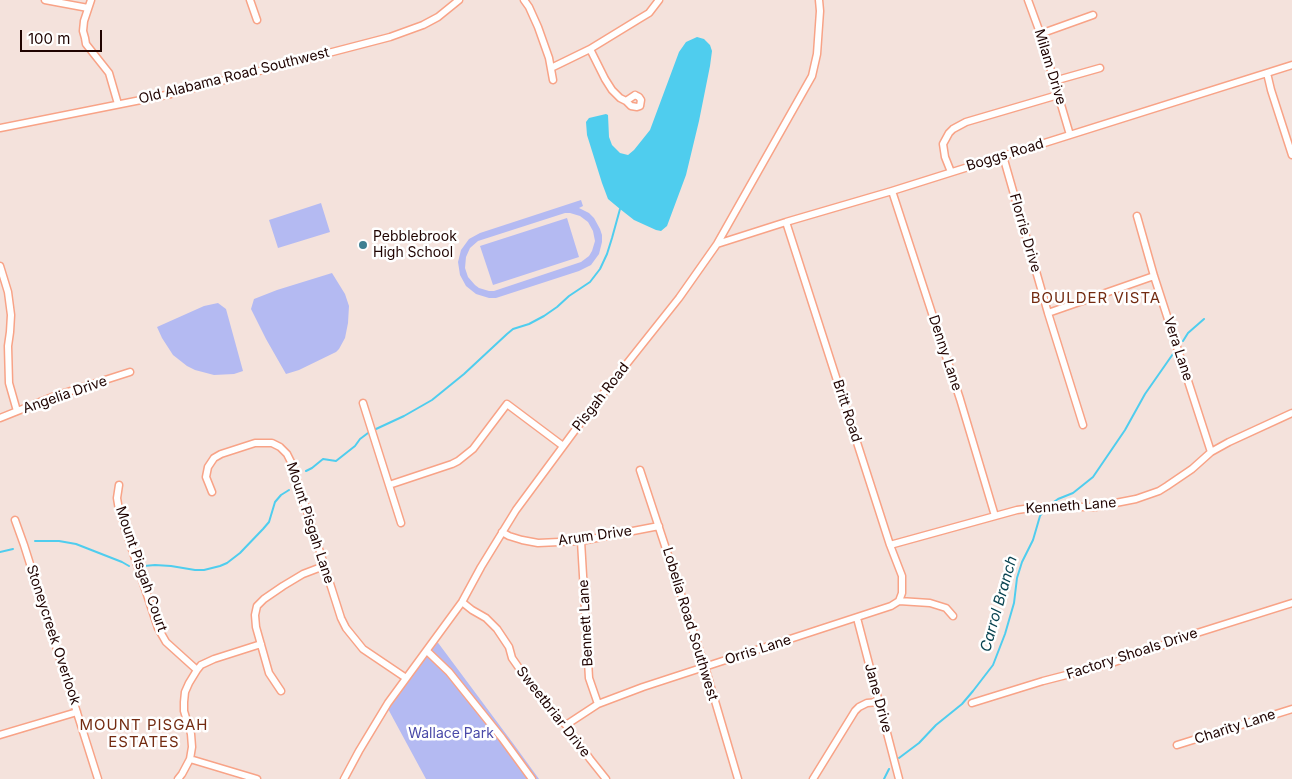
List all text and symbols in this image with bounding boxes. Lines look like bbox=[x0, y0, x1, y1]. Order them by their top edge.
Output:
scale bar bbox=[22, 20, 105, 52]
street label: Milam Drive bbox=[1031, 27, 1069, 107]
text: 100 m bbox=[28, 29, 70, 48]
street label: Old Alabama Road Southwest bbox=[137, 44, 331, 108]
street label: Boggs Road bbox=[964, 135, 1046, 175]
street label: Florrie Drive bbox=[1006, 192, 1044, 274]
place label: Pebblebrook High School bbox=[373, 229, 457, 262]
marker: Pebblebrook High School bbox=[357, 239, 369, 251]
district label: BOULDER VISTA bbox=[1029, 289, 1163, 307]
street label: Denny Lane bbox=[925, 313, 965, 393]
street label: Vera Lane bbox=[1160, 315, 1196, 383]
street label: Pisgah Road bbox=[569, 359, 633, 435]
street label: Angelia Drive bbox=[21, 373, 109, 417]
street label: Britt Road bbox=[829, 378, 865, 444]
street label: Mount Pisgah Lane bbox=[282, 460, 338, 586]
street label: Kenneth Lane bbox=[1025, 494, 1117, 518]
street label: Mount Pisgah Court bbox=[112, 504, 170, 634]
street label: Arum Drive bbox=[557, 523, 633, 549]
street label: Lobelia Road Southwest bbox=[659, 545, 721, 703]
water label: Carrol Branch bbox=[977, 554, 1021, 654]
street label: Stoneycreek Overlook bbox=[22, 563, 84, 707]
street label: Bennett Lane bbox=[575, 579, 597, 667]
street label: Factory Shoals Drive bbox=[1064, 625, 1200, 683]
street label: Orris Lane bbox=[723, 631, 793, 669]
street label: Jane Drive bbox=[861, 662, 895, 734]
street label: Sweetbriar Drive bbox=[512, 663, 594, 761]
street label: Charity Lane bbox=[1192, 706, 1278, 748]
district label: MOUNT PISGAH ESTATES bbox=[78, 716, 210, 751]
park label: Wallace Park bbox=[408, 726, 494, 742]

